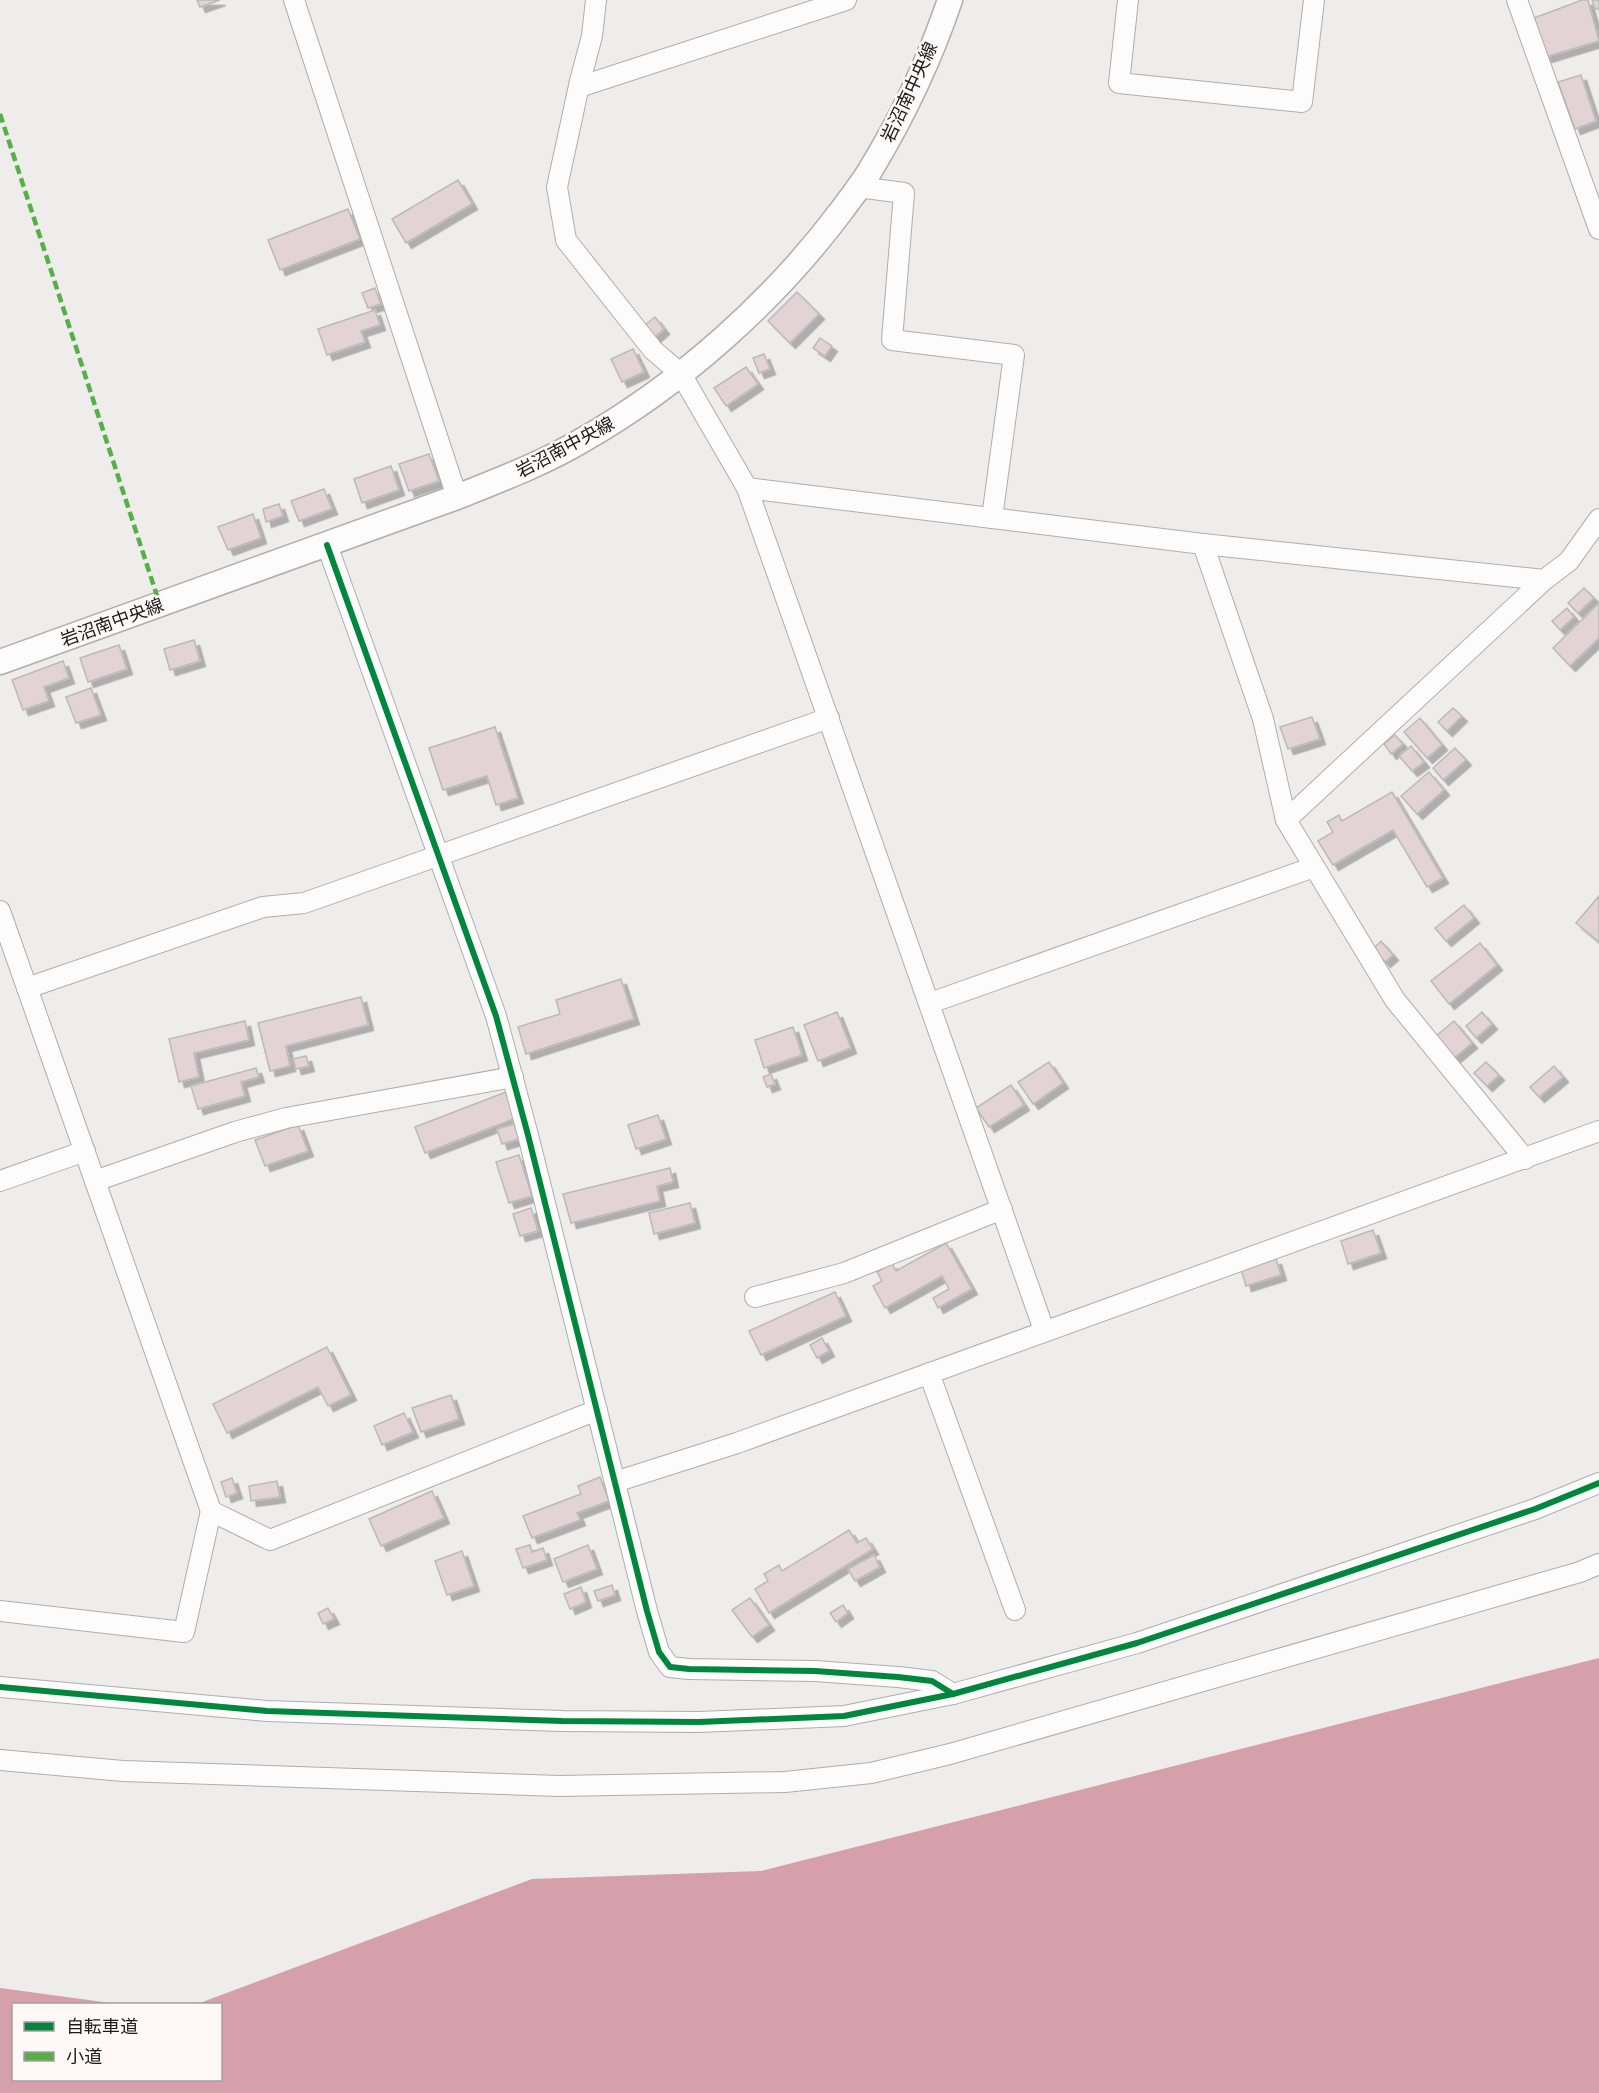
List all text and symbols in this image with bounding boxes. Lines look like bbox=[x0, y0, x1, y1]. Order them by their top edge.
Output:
street label: 岩沼南中央線 bbox=[876, 38, 942, 146]
street label: 岩沼南中央線 bbox=[512, 411, 618, 483]
street label: 岩沼南中央線 bbox=[57, 593, 167, 651]
legend bbox=[12, 2003, 222, 2081]
text: 自転車道 bbox=[66, 2015, 138, 2038]
text: 小道 bbox=[66, 2045, 102, 2068]

